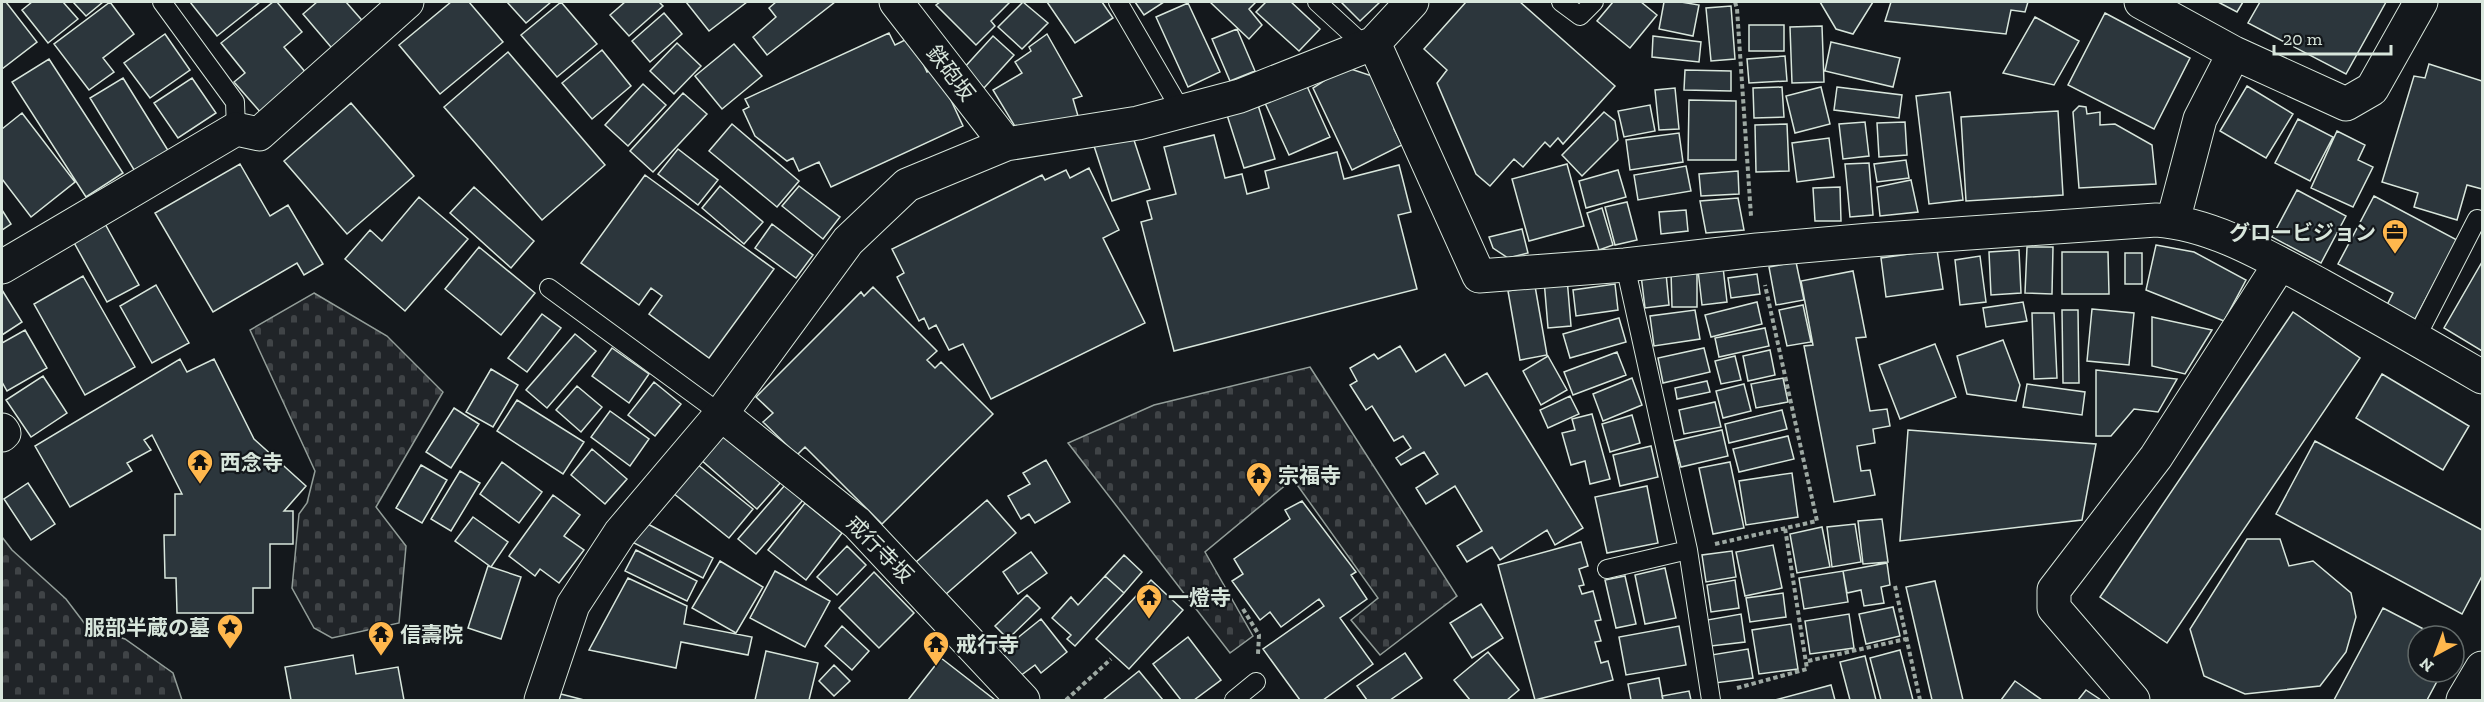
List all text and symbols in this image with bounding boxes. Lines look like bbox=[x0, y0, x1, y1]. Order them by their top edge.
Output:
scale bar bbox=[2274, 18, 2391, 56]
text: 20 m bbox=[2283, 28, 2323, 50]
street label: 鉄砲坂 bbox=[922, 40, 980, 106]
office icon: グロービジョン bbox=[2380, 217, 2410, 255]
place label: グロービジョン bbox=[2229, 220, 2376, 245]
temple icon: 西念寺 bbox=[185, 447, 215, 485]
place label: 西念寺 bbox=[220, 450, 283, 475]
temple icon: 宗福寺 bbox=[1244, 460, 1274, 498]
place label: 宗福寺 bbox=[1278, 463, 1341, 488]
street label: 戒行寺坂 bbox=[841, 510, 919, 588]
temple icon: 一燈寺 bbox=[1134, 582, 1164, 620]
place label: 一燈寺 bbox=[1168, 585, 1231, 610]
place icon: 服部半蔵の墓 bbox=[215, 612, 245, 650]
place label: 服部半蔵の墓 bbox=[84, 615, 210, 640]
temple icon: 信壽院 bbox=[366, 619, 396, 657]
place label: 信壽院 bbox=[400, 622, 463, 647]
north arrow bbox=[2406, 624, 2466, 684]
temple icon: 戒行寺 bbox=[921, 629, 951, 667]
place label: 戒行寺 bbox=[956, 632, 1019, 657]
text: N bbox=[2416, 654, 2437, 676]

